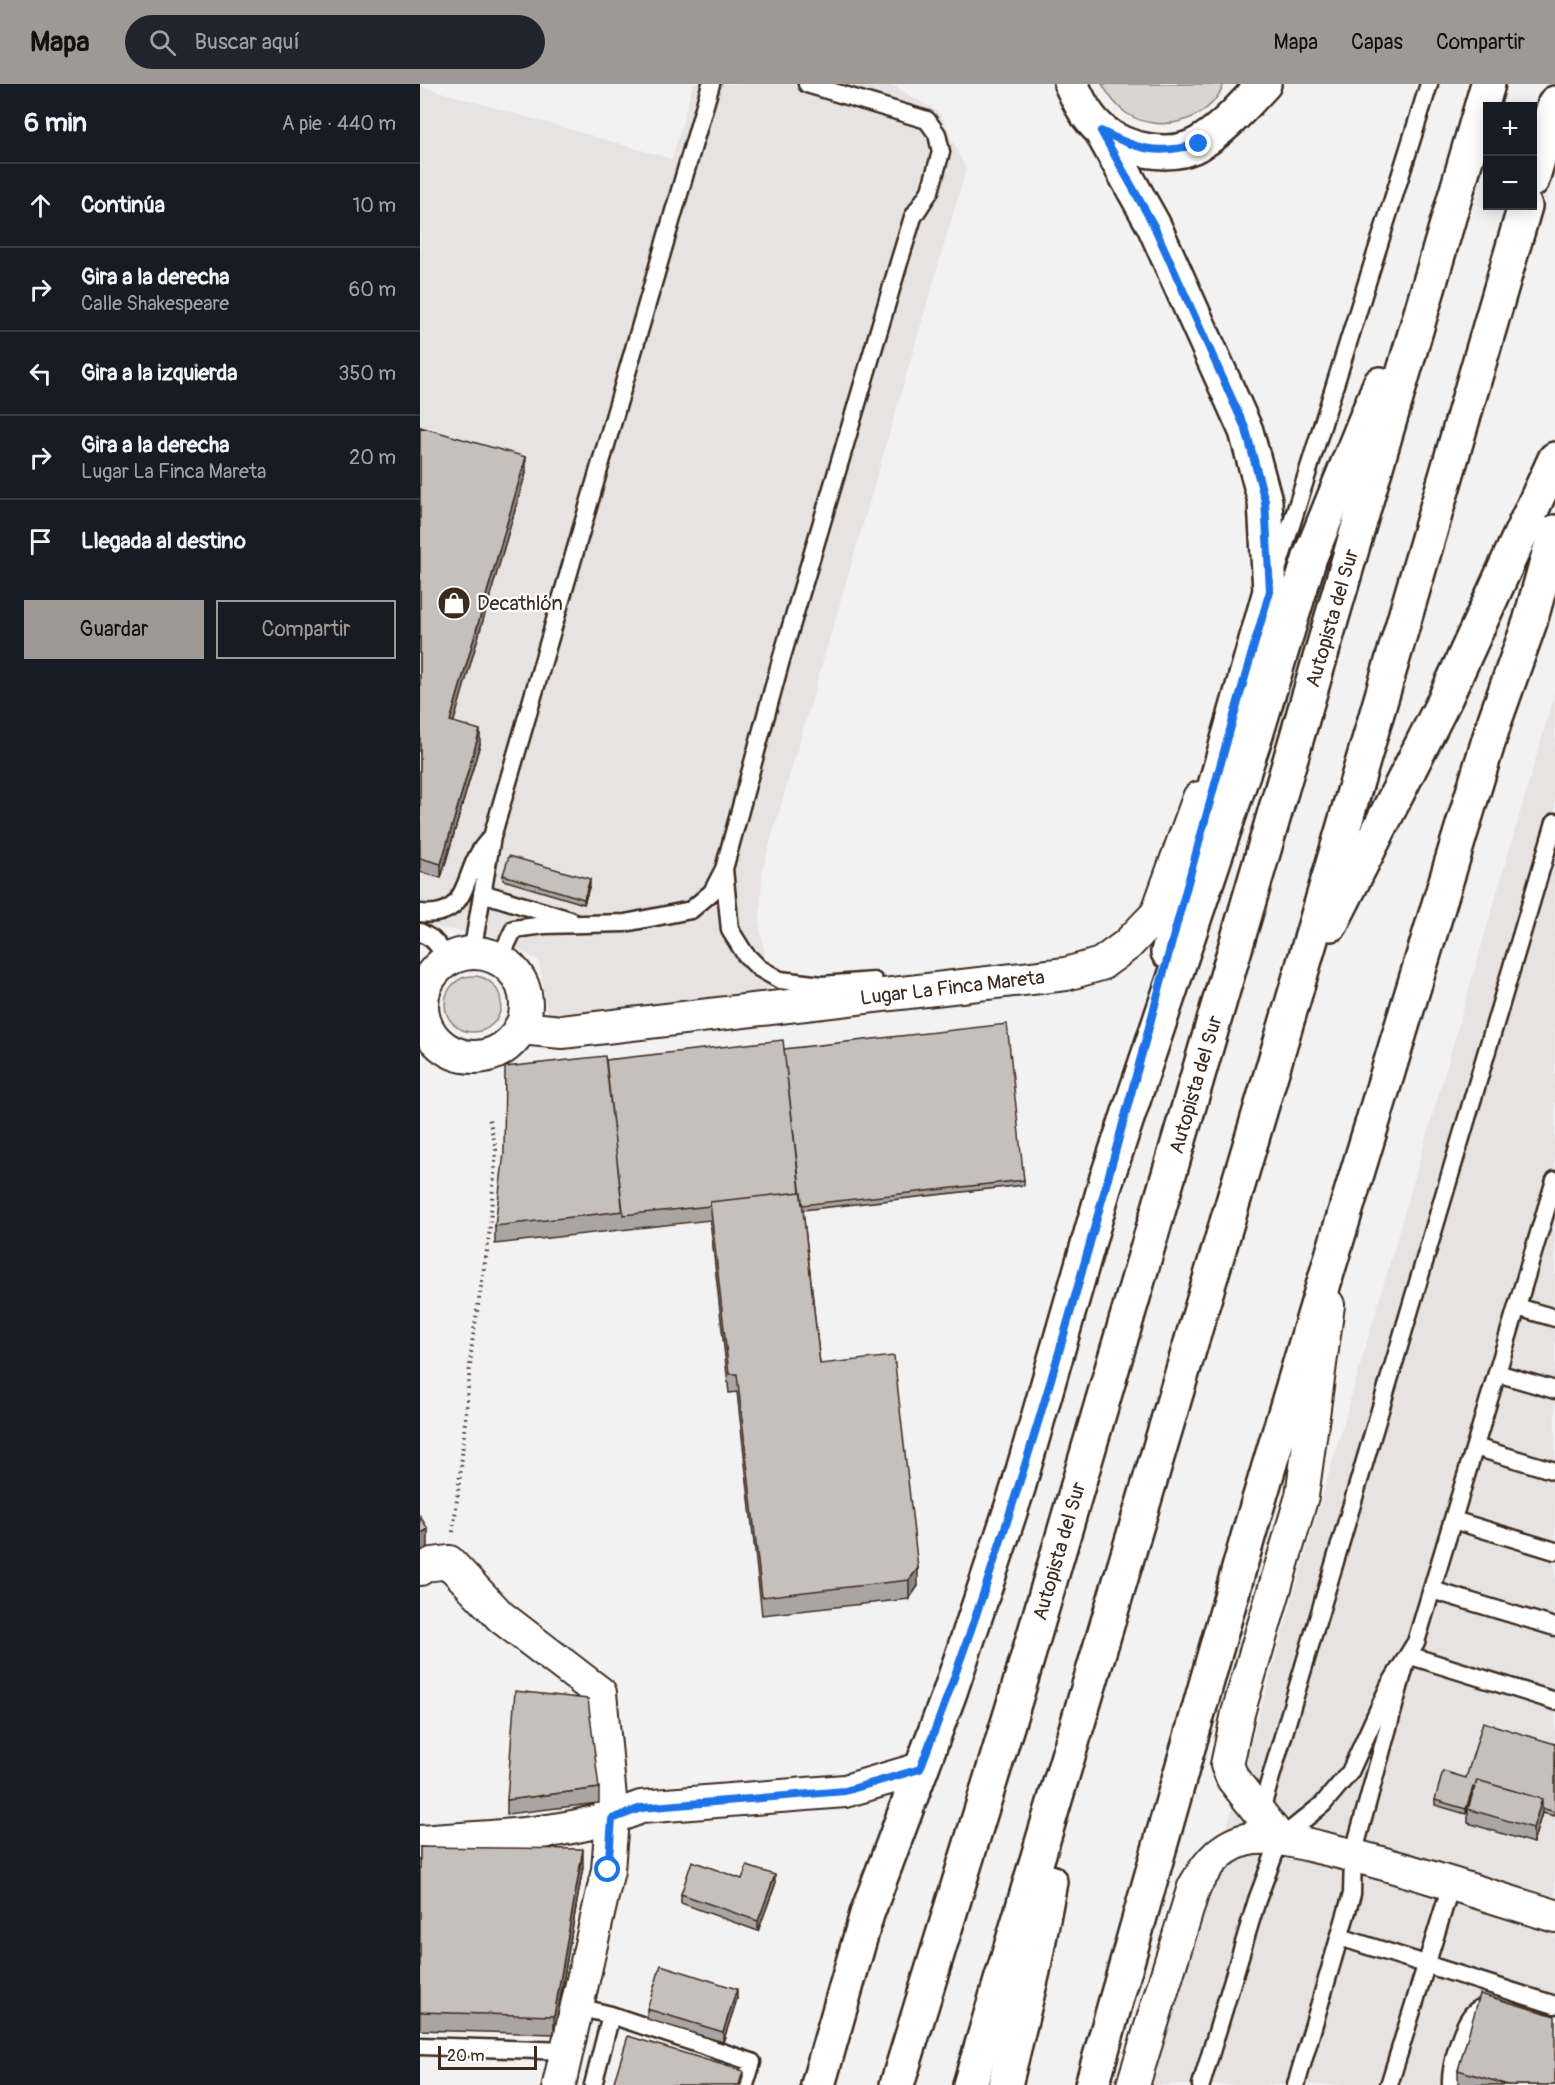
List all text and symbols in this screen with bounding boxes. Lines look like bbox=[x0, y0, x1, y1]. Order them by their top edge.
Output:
search box bbox=[125, 15, 545, 69]
text: Mapa bbox=[30, 25, 89, 60]
icon: search bbox=[146, 26, 179, 59]
text: Buscar aquí bbox=[194, 28, 300, 56]
text: Mapa bbox=[1274, 29, 1318, 56]
text: Capas bbox=[1351, 29, 1403, 56]
text: Compartir bbox=[1436, 29, 1525, 56]
map controls bbox=[1483, 102, 1537, 210]
button: + bbox=[1483, 102, 1537, 156]
text: 6 min bbox=[24, 107, 87, 139]
text: A pie · 440 m bbox=[282, 111, 396, 136]
route end bbox=[1185, 130, 1211, 156]
button: − bbox=[1483, 156, 1537, 210]
icon: ahead bbox=[24, 189, 57, 222]
text: Continúa bbox=[81, 191, 165, 219]
text: 10 m bbox=[352, 193, 396, 218]
text: Gira a la derecha bbox=[81, 263, 229, 291]
icon: right bbox=[24, 273, 57, 306]
text: 60 m bbox=[349, 277, 396, 302]
text: Calle Shakespeare bbox=[81, 291, 229, 316]
icon: left bbox=[24, 357, 57, 390]
text: Gira a la izquierda bbox=[81, 359, 238, 387]
text: 350 m bbox=[338, 361, 396, 386]
text: Gira a la derecha bbox=[81, 431, 229, 459]
icon: right bbox=[24, 441, 57, 474]
text: 20 m bbox=[349, 445, 396, 470]
text: Lugar La Finca Mareta bbox=[81, 459, 266, 484]
icon: arrive bbox=[24, 525, 57, 558]
text: Llegada al destino bbox=[81, 527, 246, 555]
street label: Autopista del Sur bbox=[1300, 546, 1364, 690]
shop icon: Decathlón bbox=[436, 585, 472, 621]
place label: Decathlón bbox=[477, 591, 563, 616]
button: Guardar bbox=[24, 600, 204, 659]
button: Compartir bbox=[216, 600, 396, 659]
street label: Lugar La Finca Mareta bbox=[859, 965, 1046, 1011]
street label: Autopista del Sur bbox=[1164, 1013, 1228, 1157]
street label: Autopista del Sur bbox=[1027, 1479, 1091, 1623]
route start bbox=[594, 1856, 620, 1882]
scale bar bbox=[438, 2043, 537, 2070]
text: 20 m bbox=[447, 2046, 485, 2066]

